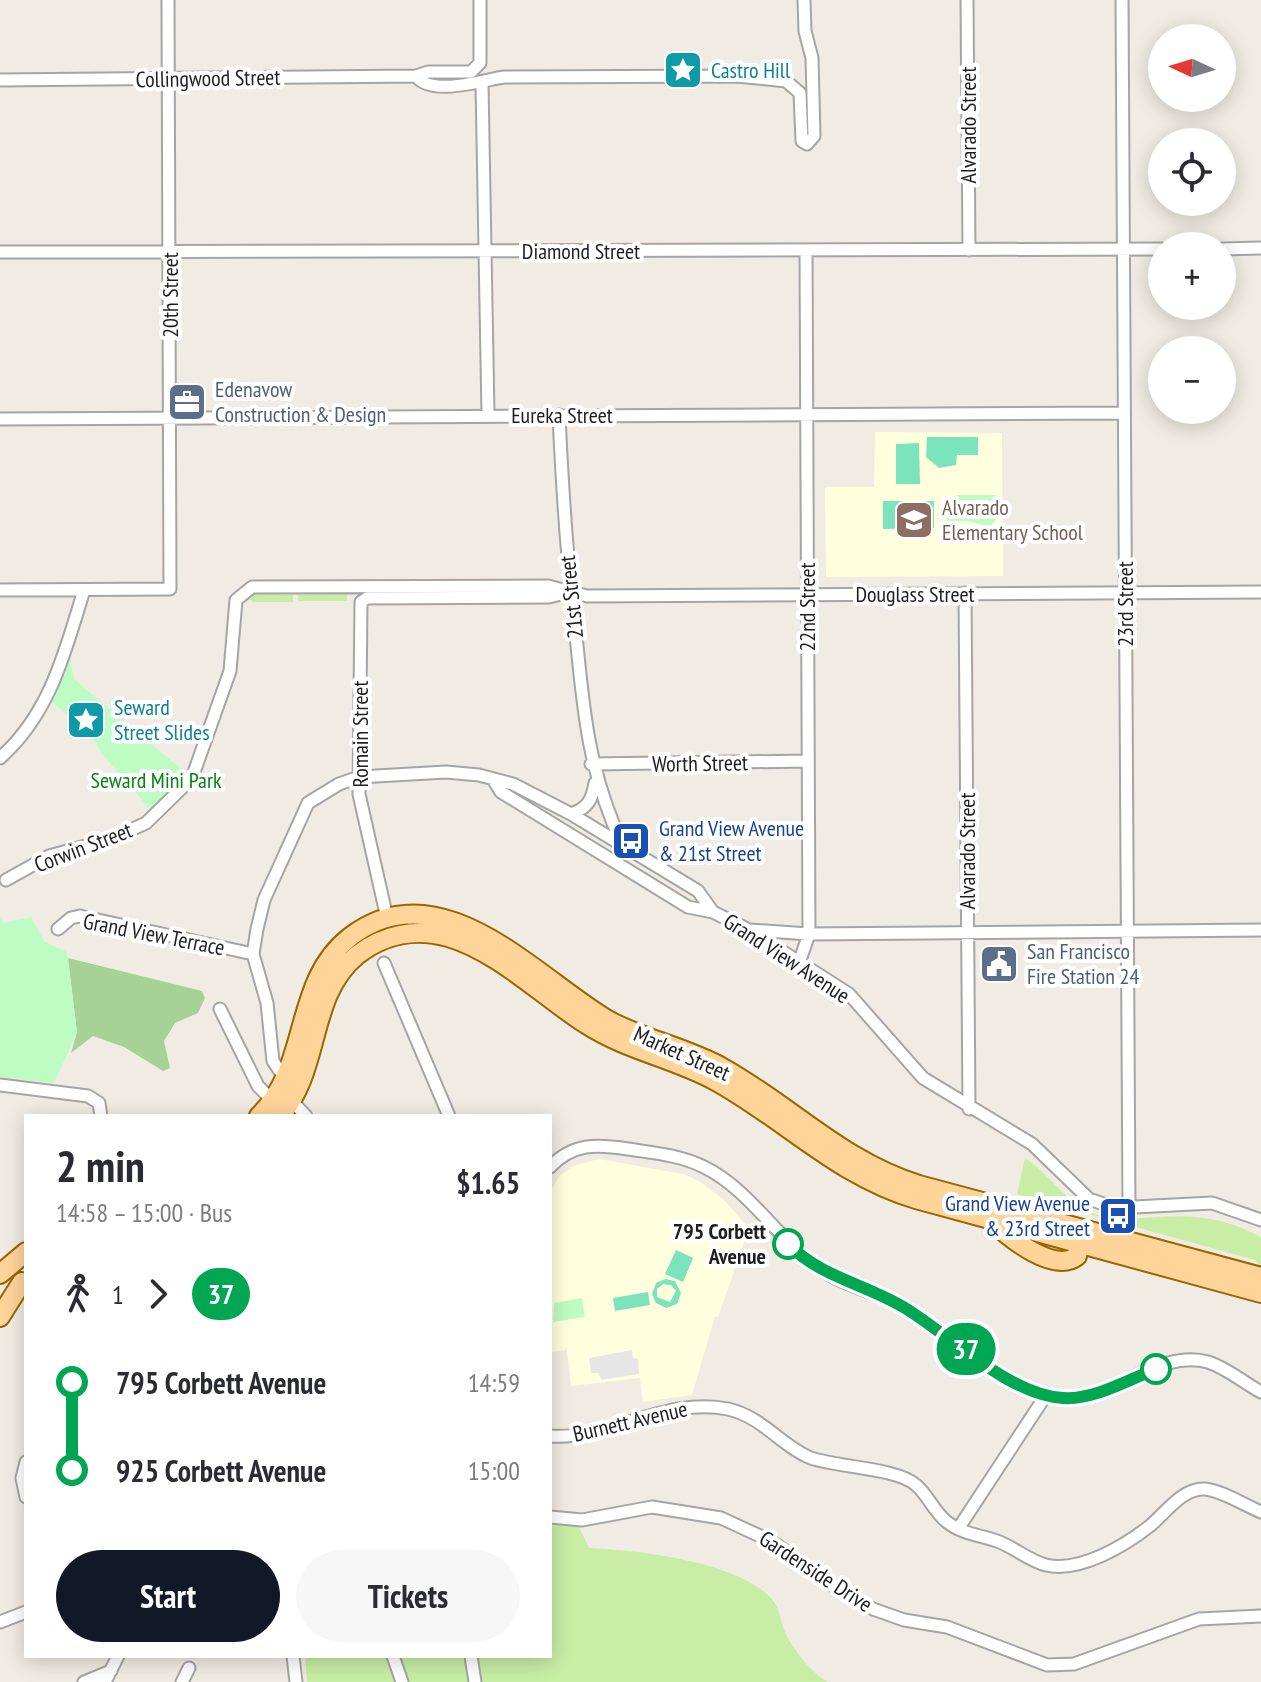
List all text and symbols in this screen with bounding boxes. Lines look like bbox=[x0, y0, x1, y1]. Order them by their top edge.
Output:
north arrow bbox=[1148, 24, 1236, 112]
map controls bbox=[1148, 24, 1236, 424]
place icon: Castro Hill bbox=[662, 49, 704, 91]
place label: Castro Hill bbox=[711, 56, 791, 84]
street label: Collingwood Street bbox=[135, 63, 281, 93]
street label: Alvarado Street bbox=[954, 67, 982, 183]
button: locate bbox=[1148, 128, 1236, 216]
button: + bbox=[1148, 232, 1236, 320]
street label: Diamond Street bbox=[522, 237, 640, 265]
street label: 20th Street bbox=[156, 252, 184, 338]
button: − bbox=[1148, 336, 1236, 424]
place label: Edenavow Construction & Design bbox=[215, 375, 386, 428]
office icon: Edenavow Construction & Design bbox=[166, 381, 208, 423]
street label: Eureka Street bbox=[511, 401, 613, 429]
place label: Alvarado Elementary School bbox=[942, 493, 1084, 546]
school or university icon: Alvarado Elementary School bbox=[893, 499, 935, 541]
street label: 21st Street bbox=[553, 554, 589, 640]
street label: 23rd Street bbox=[1111, 561, 1139, 647]
street label: 22nd Street bbox=[793, 562, 821, 652]
street label: Douglass Street bbox=[855, 580, 975, 608]
street label: Romain Street bbox=[346, 681, 374, 787]
place label: Seward Street Slides bbox=[114, 693, 210, 746]
place icon: Seward Street Slides bbox=[65, 699, 107, 741]
street label: Worth Street bbox=[652, 748, 748, 778]
park label: Seward Mini Park bbox=[91, 766, 222, 794]
street label: Alvarado Street bbox=[953, 793, 981, 909]
place label: Grand View Avenue & 21st Street bbox=[659, 814, 804, 867]
street label: Corwin Street bbox=[30, 816, 136, 878]
bus stop icon: Grand View Avenue & 21st Street bbox=[610, 820, 652, 862]
street label: Grand View Terrace bbox=[81, 907, 227, 961]
street label: Grand View Avenue bbox=[719, 907, 855, 1009]
place label: San Francisco Fire Station 24 bbox=[1027, 937, 1139, 990]
public building icon: San Francisco Fire Station 24 bbox=[978, 943, 1020, 985]
street label: Market Street bbox=[629, 1019, 735, 1087]
text: 2 min bbox=[56, 1137, 145, 1194]
text: $1.65 bbox=[456, 1163, 520, 1202]
place label: Grand View Avenue & 23rd Street bbox=[945, 1189, 1090, 1242]
bus stop icon: Grand View Avenue & 23rd Street bbox=[1097, 1195, 1139, 1237]
text: 14:58 – 15:00 · Bus bbox=[56, 1196, 232, 1229]
place label: 795 Corbett Avenue bbox=[673, 1217, 767, 1270]
marker: 795 Corbett Avenue bbox=[773, 1229, 803, 1259]
icon: walk bbox=[56, 1272, 100, 1316]
icon: forward bbox=[136, 1272, 180, 1316]
text: 37 bbox=[208, 1275, 234, 1312]
text: 1 bbox=[112, 1278, 124, 1311]
line badge: 37 bbox=[930, 1323, 1002, 1375]
text: 37 bbox=[953, 1330, 979, 1367]
unlabelled marker bbox=[1141, 1354, 1171, 1384]
text: 795 Corbett Avenue bbox=[116, 1363, 326, 1402]
text: 14:59 bbox=[468, 1366, 520, 1399]
street label: Burnett Avenue bbox=[570, 1394, 690, 1448]
text: 925 Corbett Avenue bbox=[116, 1451, 326, 1490]
text: 15:00 bbox=[468, 1454, 520, 1487]
street label: Gardenside Drive bbox=[754, 1524, 878, 1618]
button: Start bbox=[56, 1550, 280, 1642]
button: Tickets bbox=[296, 1550, 520, 1642]

